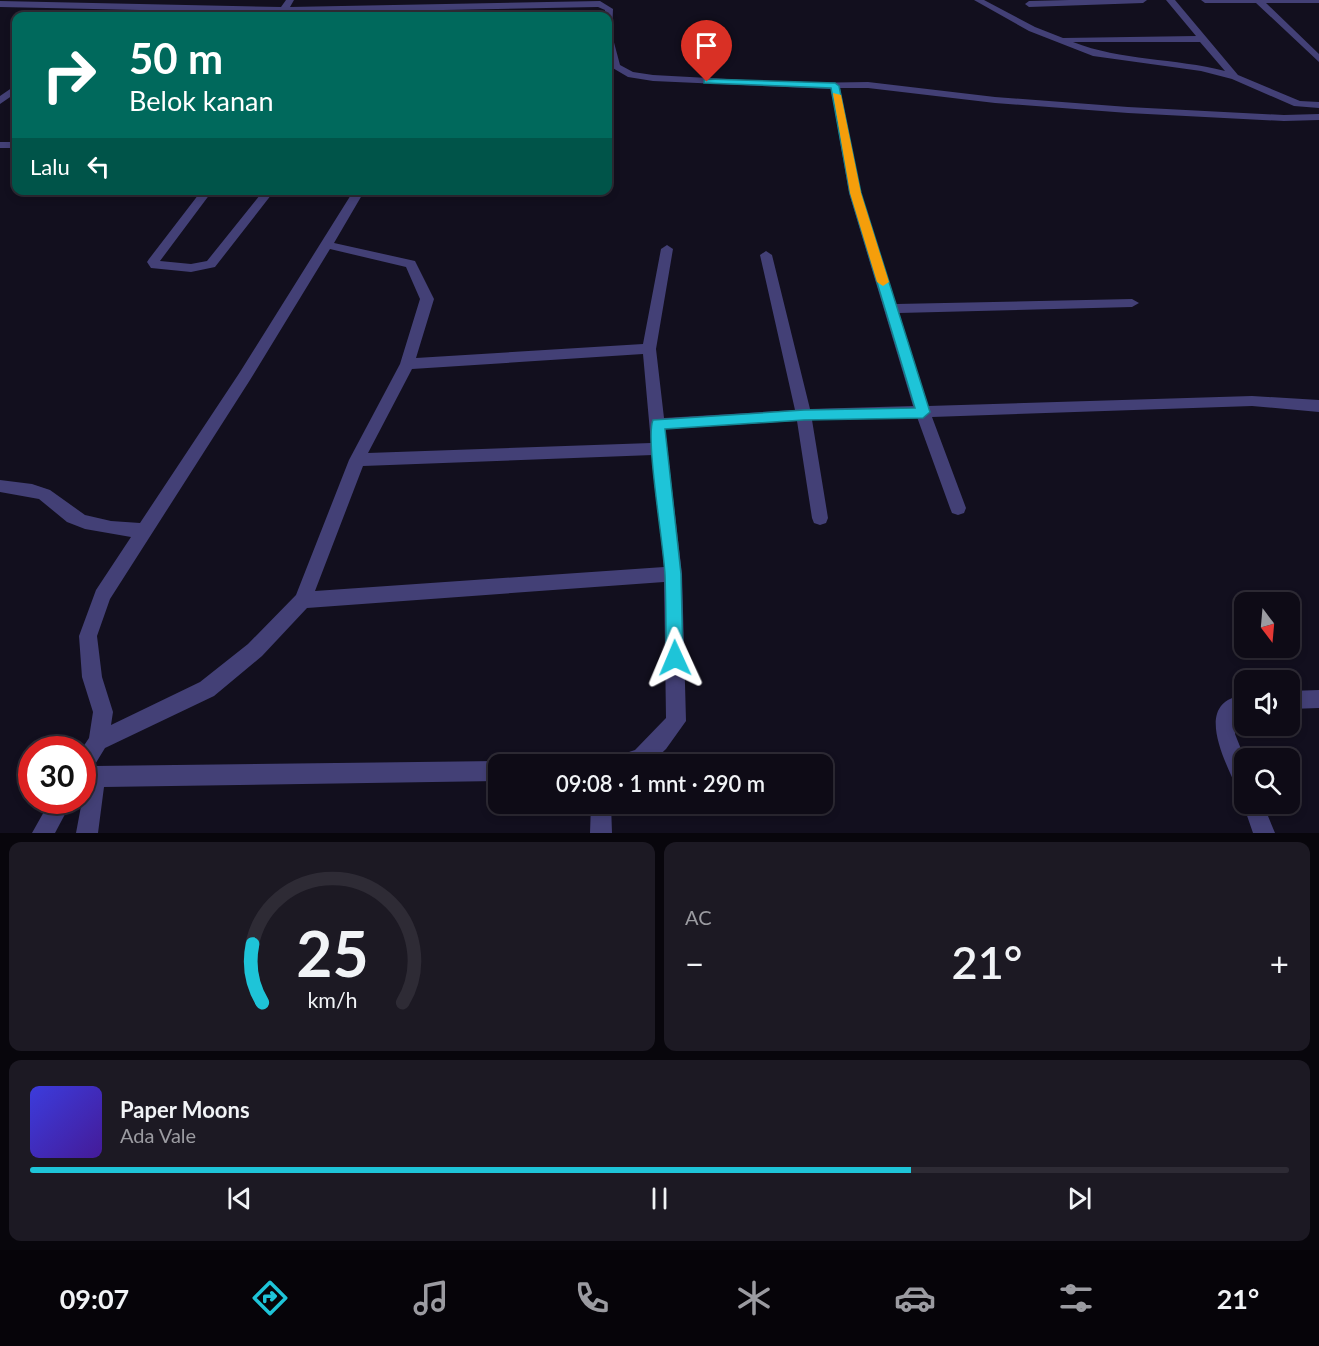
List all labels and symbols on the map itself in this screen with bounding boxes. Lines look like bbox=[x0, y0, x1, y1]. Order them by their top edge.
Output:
pin bbox=[681, 20, 732, 82]
north arrow bbox=[1234, 592, 1300, 658]
position arrow bbox=[643, 626, 707, 690]
speed limit sign: 30 bbox=[18, 736, 96, 814]

